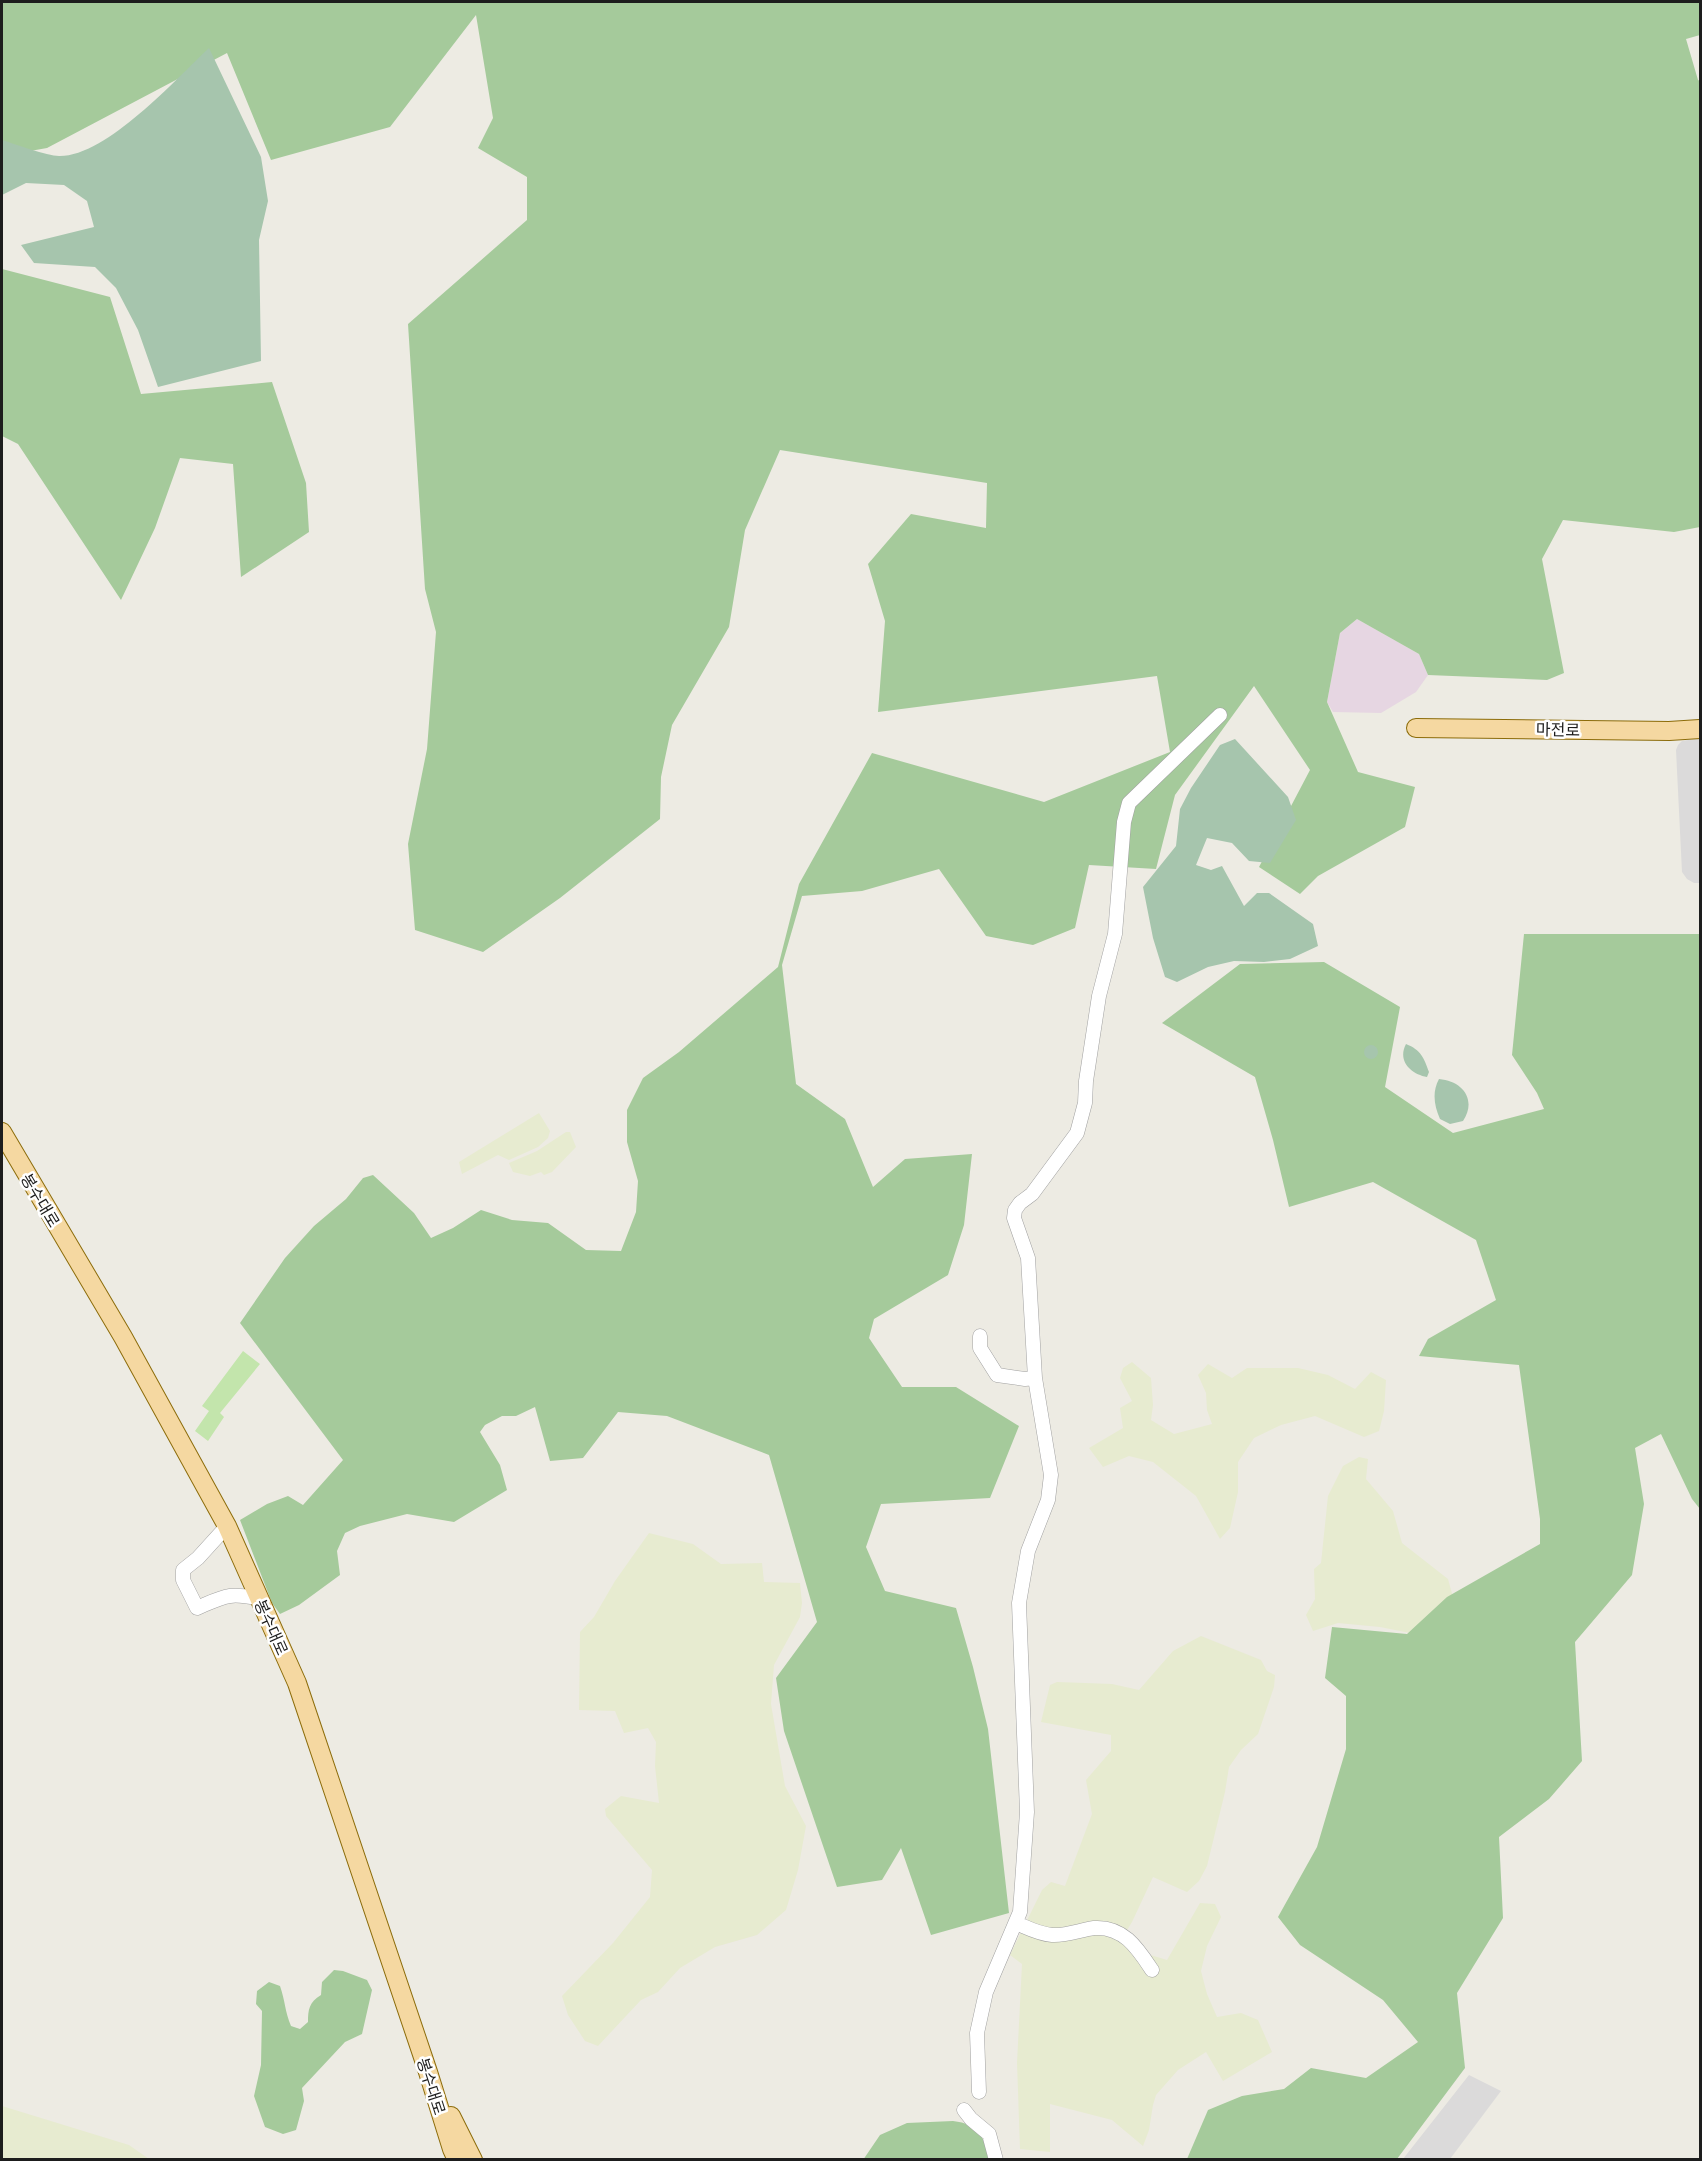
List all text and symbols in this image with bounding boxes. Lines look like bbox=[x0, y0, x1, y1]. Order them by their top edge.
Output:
street label: 마전로 bbox=[1536, 719, 1581, 739]
street label: 봉수대로 bbox=[18, 1170, 64, 1230]
street label: 봉수대로 bbox=[251, 1596, 293, 1658]
street label: 봉수대로 bbox=[414, 2055, 450, 2117]

